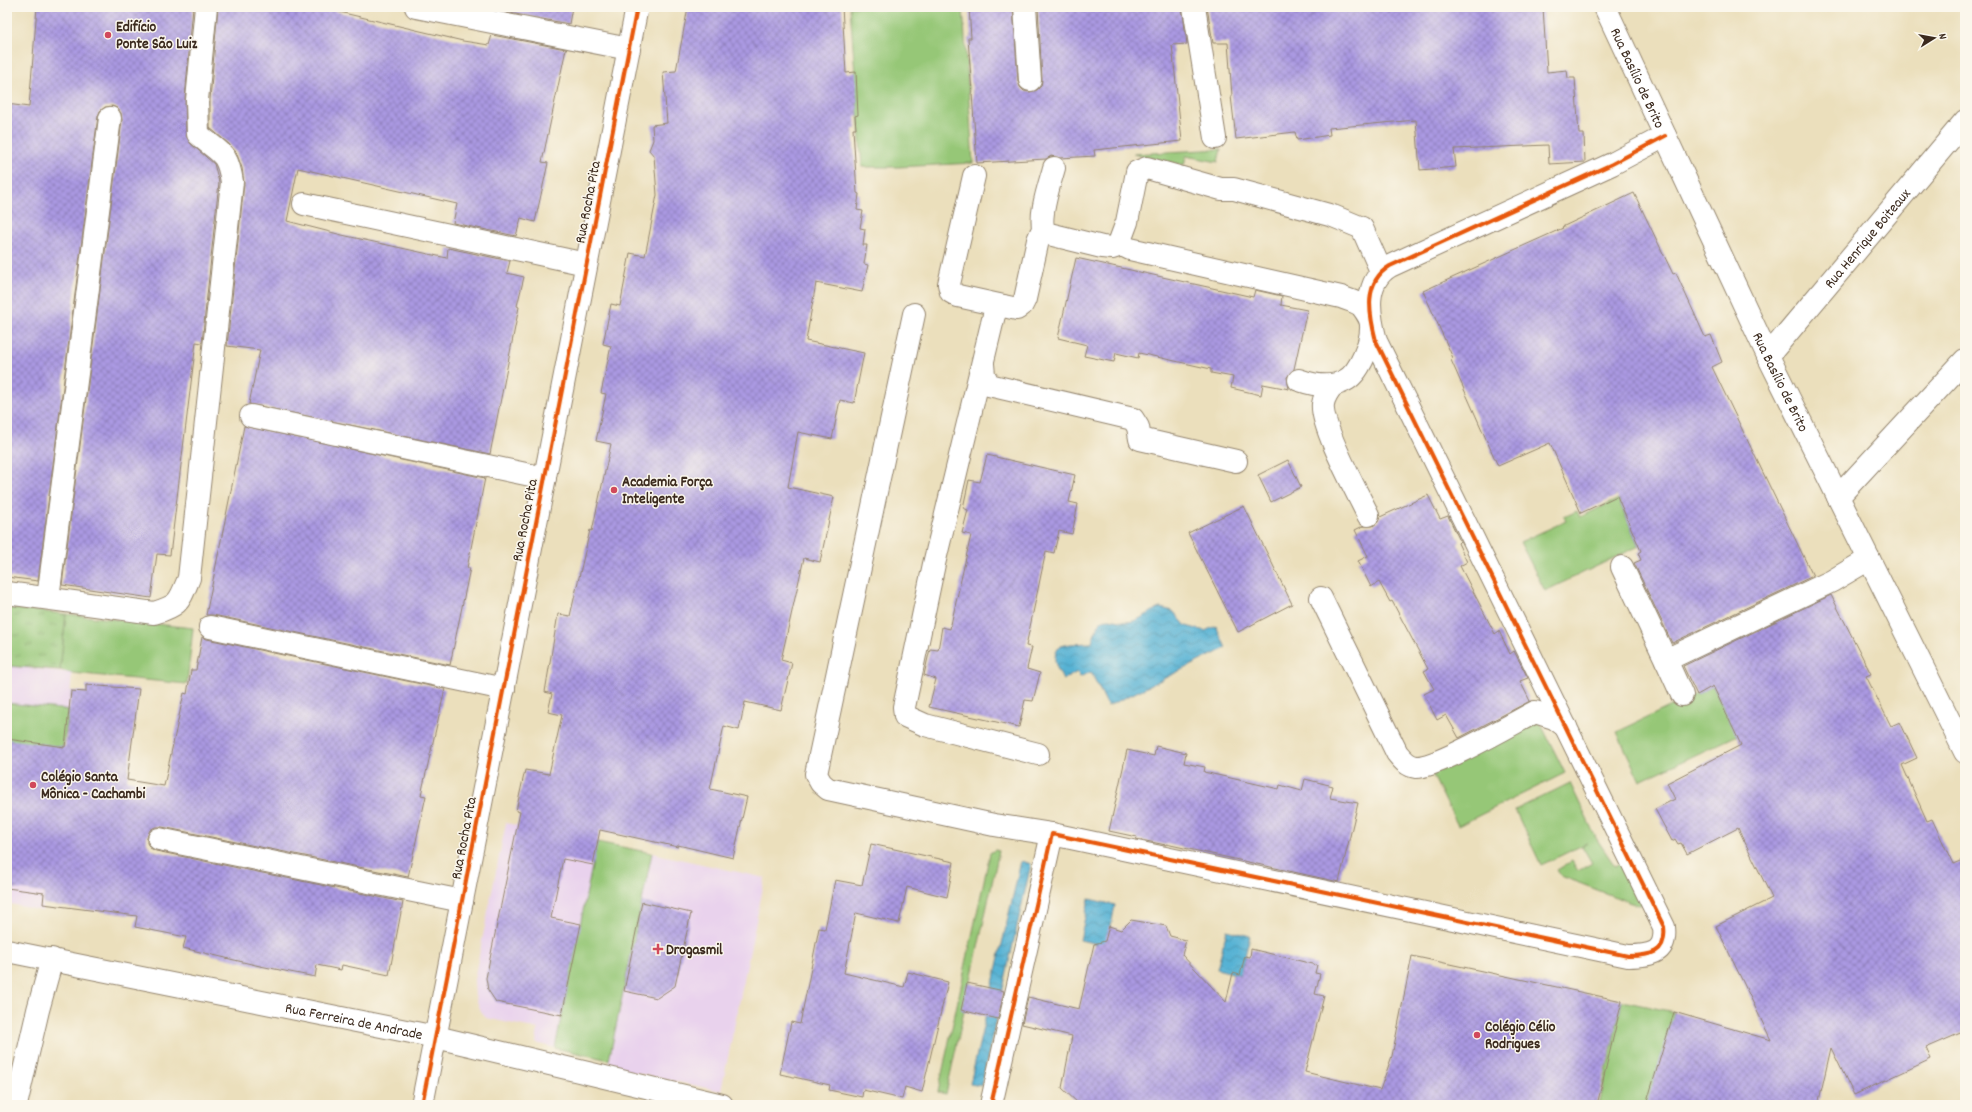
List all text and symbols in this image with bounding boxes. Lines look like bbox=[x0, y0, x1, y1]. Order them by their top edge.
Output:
place label: Edifício Ponte São Luiz bbox=[116, 17, 198, 56]
north arrow bbox=[1914, 18, 1954, 58]
street label: Rua Basílio de Brito bbox=[1603, 25, 1669, 133]
marker: Edifício Ponte São Luiz bbox=[103, 30, 113, 40]
text: N bbox=[1933, 32, 1950, 41]
street label: Rua Rocha Pita bbox=[570, 158, 608, 246]
street label: Rua Henrique Boiteaux bbox=[1820, 184, 1917, 294]
street label: Rua Basílio de Brito bbox=[1745, 329, 1813, 437]
place label: Academia Força Inteligente bbox=[622, 472, 713, 511]
street label: Rua Rocha Pita bbox=[507, 476, 545, 564]
marker: Academia Força Inteligente bbox=[609, 485, 619, 495]
place label: Colégio Santa Mônica - Cachambi bbox=[41, 767, 145, 806]
marker: Colégio Santa Mônica - Cachambi bbox=[28, 780, 38, 790]
street label: Rua Rocha Pita bbox=[446, 794, 484, 882]
place label: Drogasmil bbox=[666, 940, 723, 962]
marker: Drogasmil bbox=[653, 944, 663, 954]
street label: Rua Ferreira de Andrade bbox=[283, 998, 425, 1047]
place label: Colégio Célio Rodrigues bbox=[1485, 1017, 1556, 1056]
marker: Colégio Célio Rodrigues bbox=[1472, 1030, 1482, 1040]

